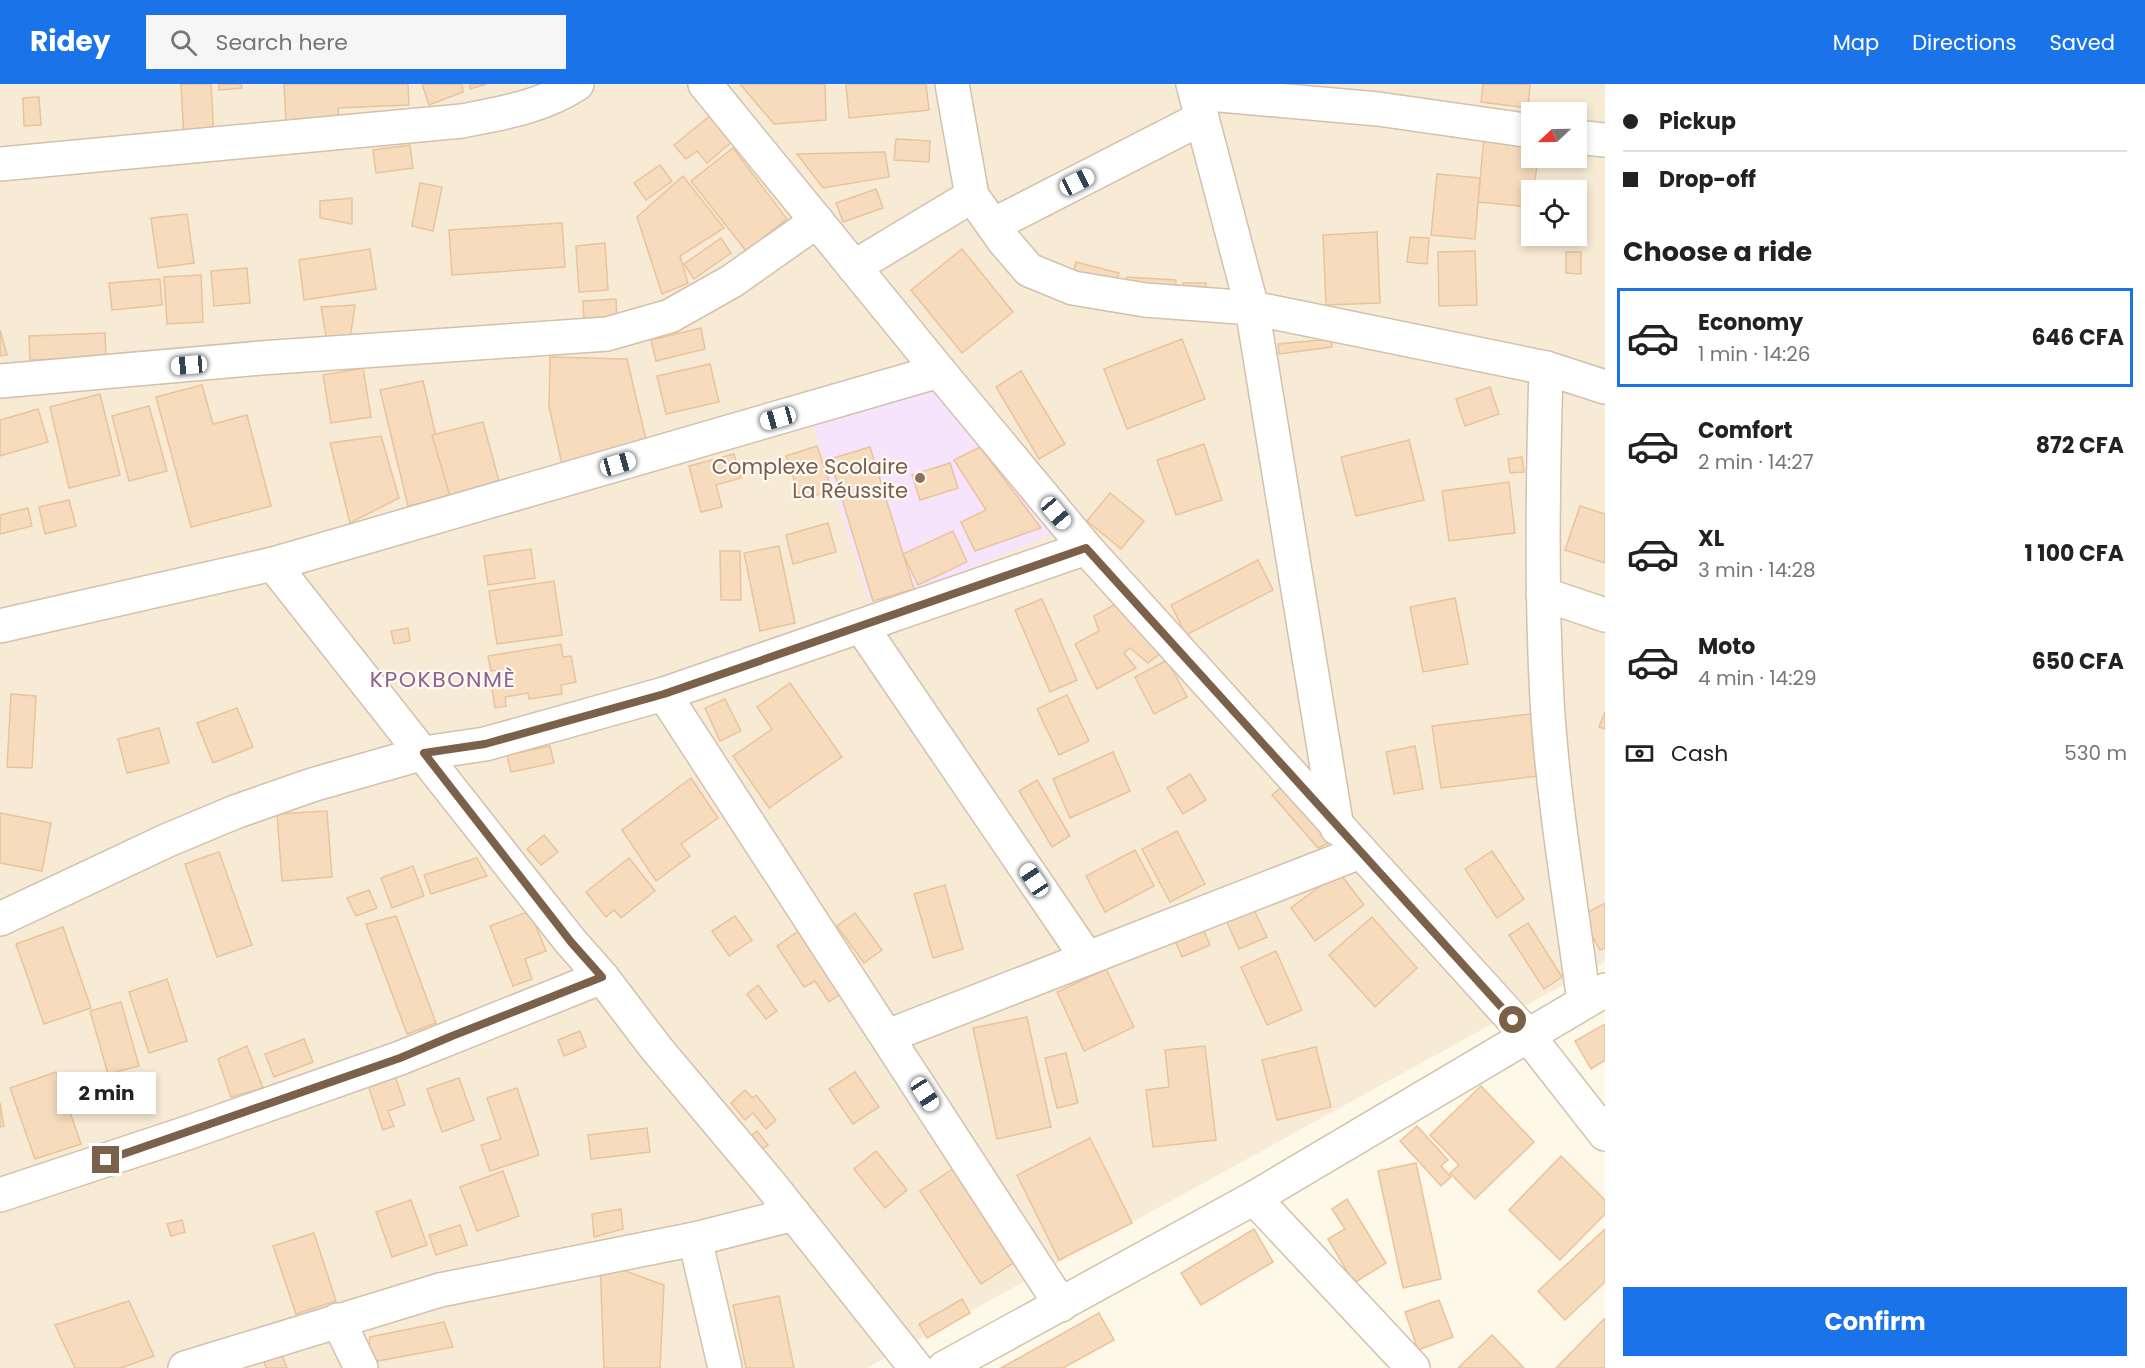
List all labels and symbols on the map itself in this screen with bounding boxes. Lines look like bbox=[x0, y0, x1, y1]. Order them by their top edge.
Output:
north arrow bbox=[1521, 102, 1587, 168]
car bbox=[1057, 166, 1097, 198]
car bbox=[170, 354, 208, 376]
car bbox=[758, 404, 798, 432]
car bbox=[598, 450, 638, 478]
place label: Complexe Scolaire La Réussite bbox=[712, 452, 908, 505]
marker: Complexe Scolaire La Réussite bbox=[913, 471, 927, 485]
car bbox=[1038, 493, 1074, 533]
district label: KPOKBONMÈ bbox=[370, 664, 516, 695]
car bbox=[1016, 860, 1052, 900]
route start bbox=[1499, 1006, 1526, 1033]
callout: 2 min bbox=[57, 1073, 156, 1115]
car bbox=[908, 1074, 942, 1114]
route end bbox=[92, 1146, 119, 1173]

